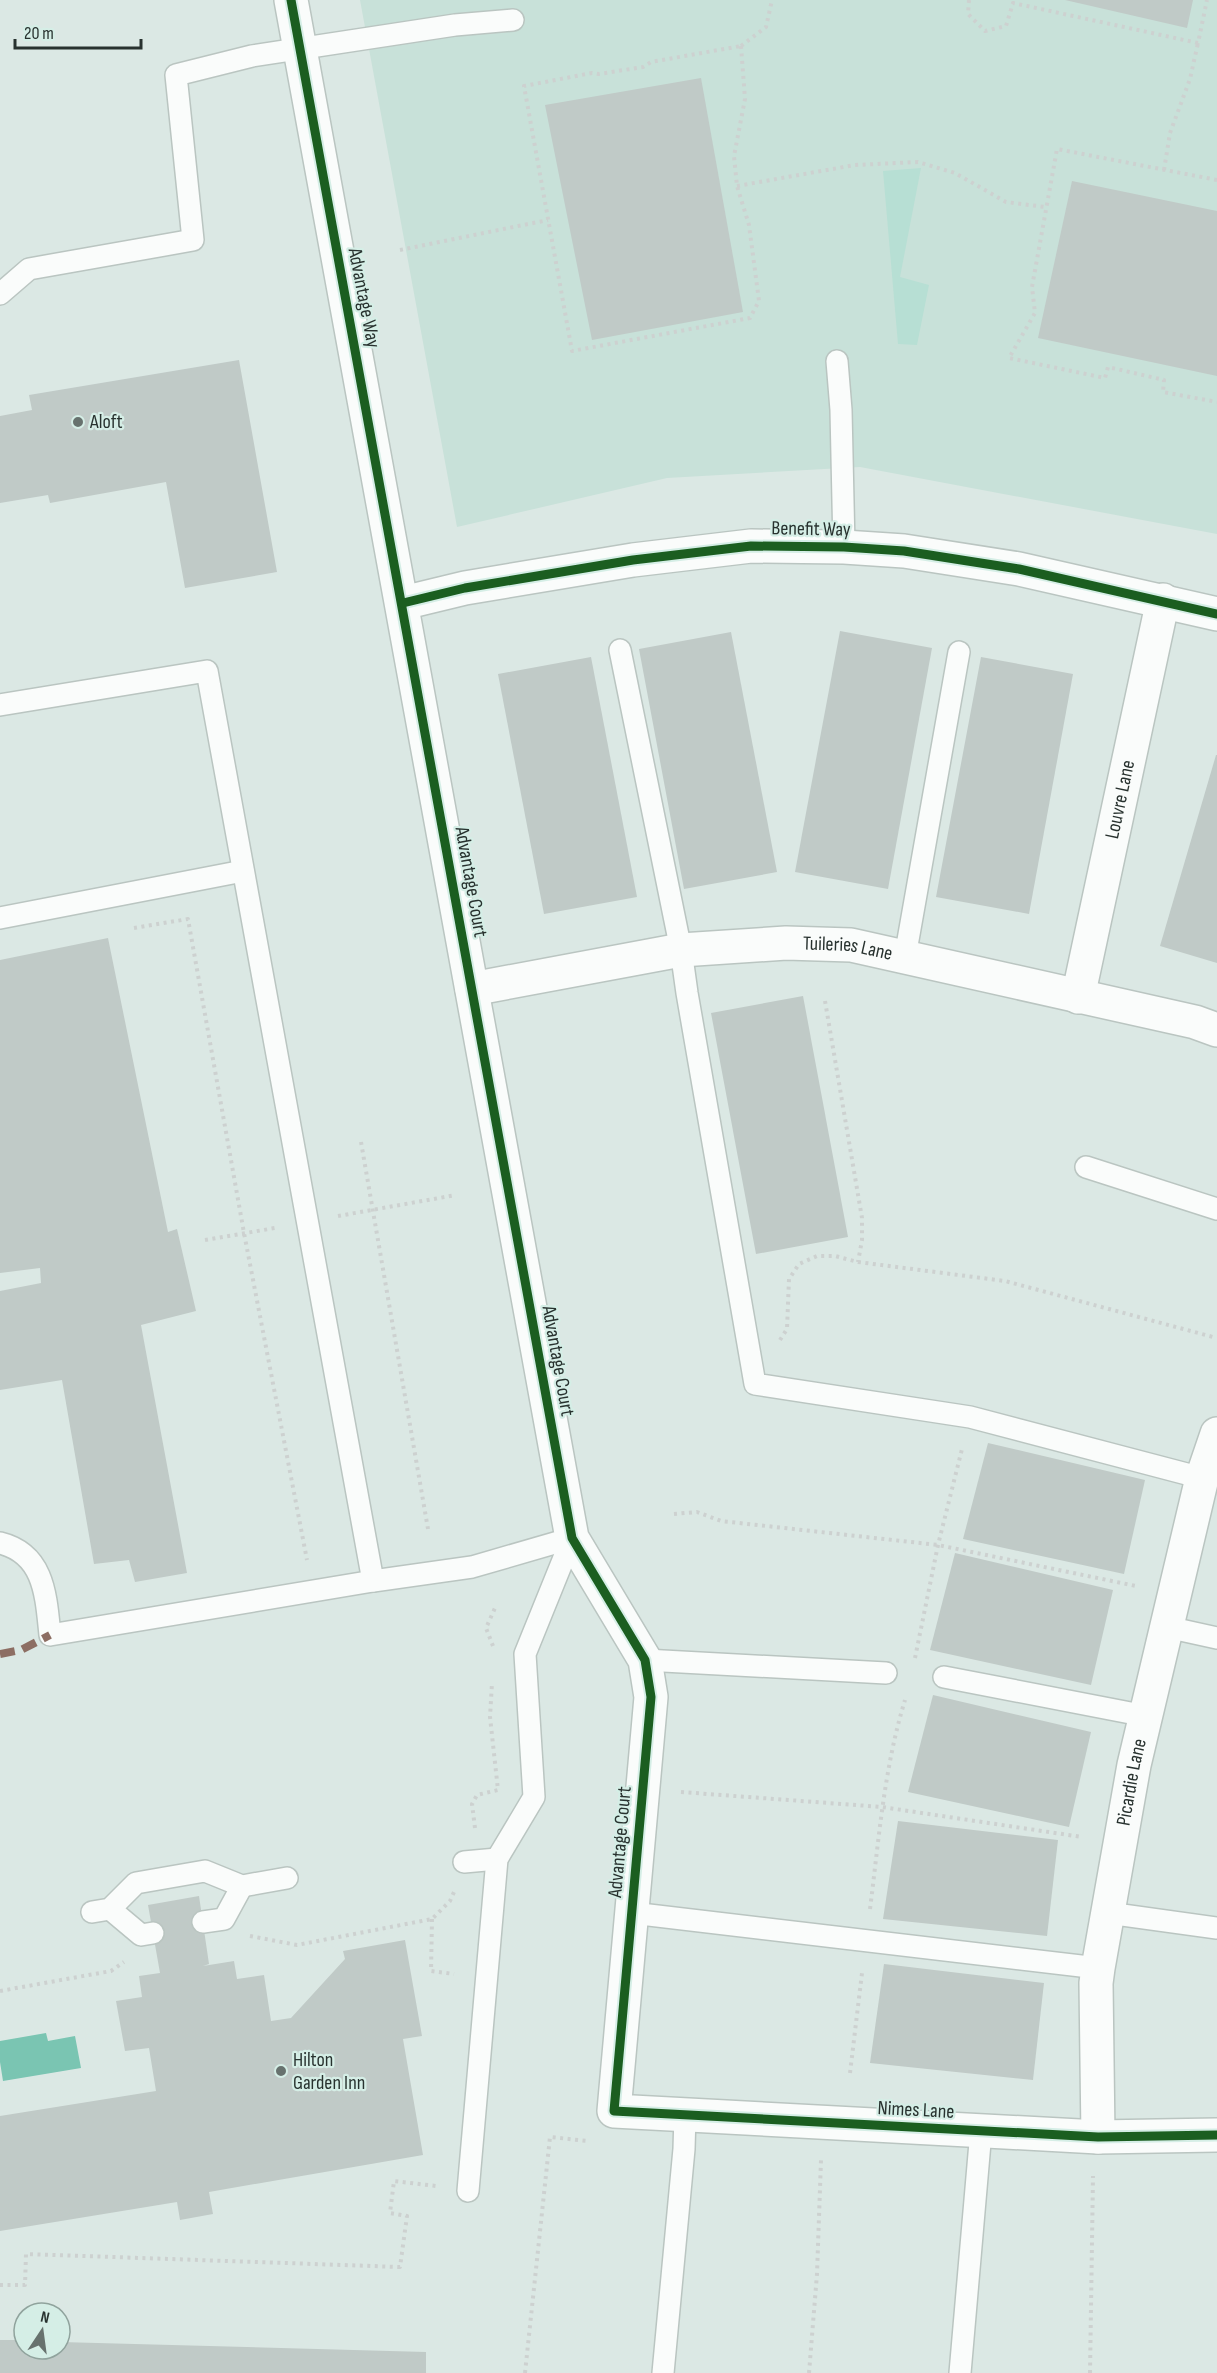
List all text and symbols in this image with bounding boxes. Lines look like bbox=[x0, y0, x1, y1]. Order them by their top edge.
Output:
scale bar bbox=[15, 12, 141, 50]
text: 20 m bbox=[24, 23, 54, 44]
street label: Advantage Way bbox=[342, 245, 385, 350]
place label: Aloft bbox=[89, 410, 123, 434]
marker: Aloft bbox=[71, 415, 85, 429]
street label: Benefit Way bbox=[771, 516, 851, 542]
street label: Louvre Lane bbox=[1100, 758, 1140, 841]
street label: Advantage Court bbox=[449, 824, 493, 939]
street label: Tuileries Lane bbox=[803, 932, 895, 966]
street label: Advantage Court bbox=[536, 1303, 580, 1418]
street label: Picardie Lane bbox=[1111, 1736, 1152, 1828]
street label: Advantage Court bbox=[603, 1785, 637, 1900]
place label: Hilton Garden Inn bbox=[293, 2048, 365, 2095]
marker: Hilton Garden Inn bbox=[274, 2064, 288, 2078]
street label: Nimes Lane bbox=[877, 2096, 955, 2124]
north arrow bbox=[12, 2301, 72, 2361]
text: N bbox=[39, 2308, 51, 2328]

